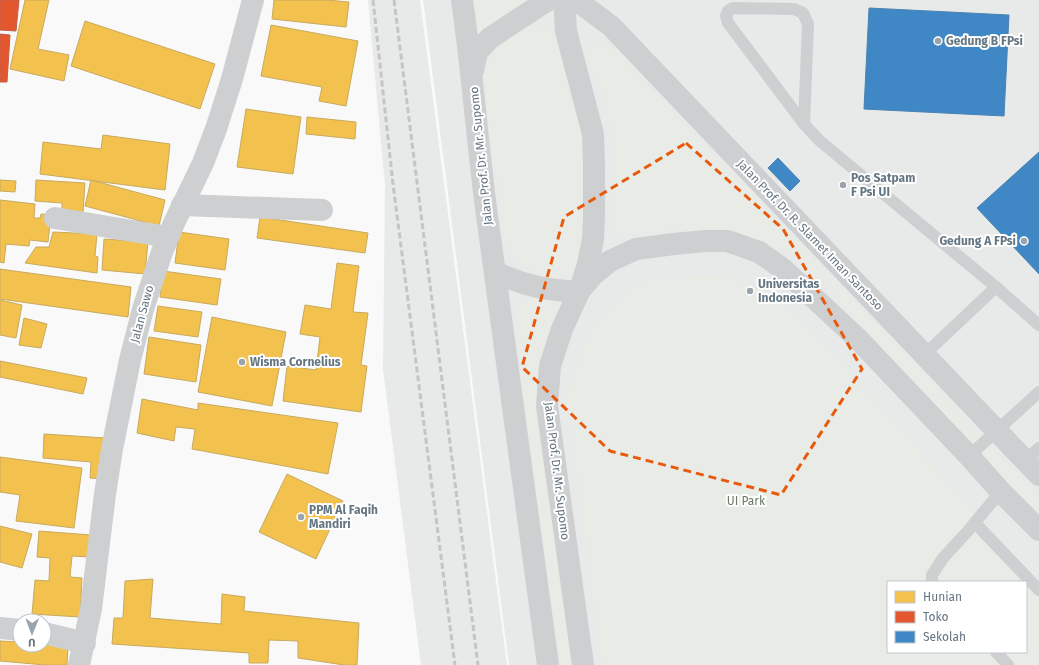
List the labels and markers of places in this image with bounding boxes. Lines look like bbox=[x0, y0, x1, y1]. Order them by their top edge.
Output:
place label: Gedung B FPsi bbox=[946, 34, 1023, 48]
marker: Gedung B FPsi bbox=[933, 36, 943, 46]
place label: Pos Satpam F Psi UI bbox=[851, 171, 915, 199]
marker: Pos Satpam F Psi UI bbox=[838, 180, 848, 190]
place label: Gedung A FPsi bbox=[939, 234, 1016, 248]
marker: Gedung A FPsi bbox=[1019, 236, 1029, 246]
place label: Universitas Indonesia bbox=[758, 277, 820, 305]
marker: Universitas Indonesia bbox=[745, 286, 755, 296]
place label: Wisma Cornelius bbox=[250, 355, 341, 369]
marker: Wisma Cornelius bbox=[237, 357, 247, 367]
place label: PPM Al Faqih Mandiri bbox=[309, 503, 378, 531]
marker: PPM Al Faqih Mandiri bbox=[296, 512, 306, 522]

